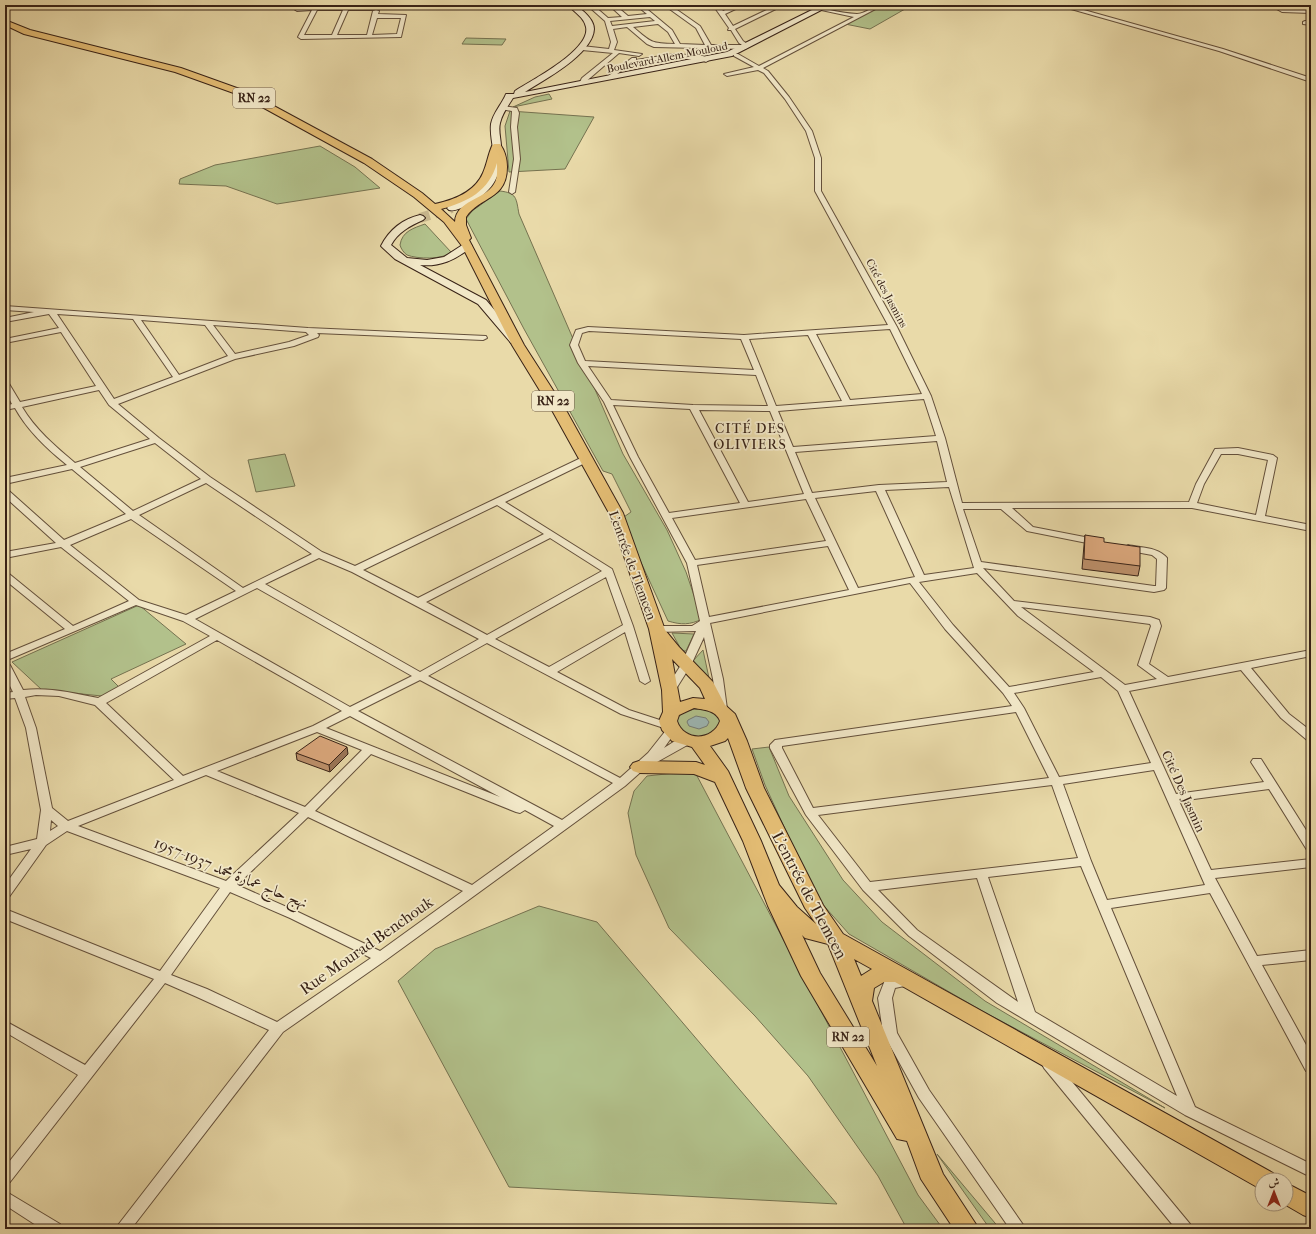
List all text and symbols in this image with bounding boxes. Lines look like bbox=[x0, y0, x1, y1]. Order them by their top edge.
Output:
street label: Boulevard Allem Mouloud bbox=[606, 39, 730, 76]
road number: RN 22 bbox=[233, 88, 275, 108]
street label: Cité des Jasmins bbox=[863, 257, 910, 330]
road number: RN 22 bbox=[532, 391, 574, 411]
district label: CITÉ DES OLIVIERS bbox=[713, 419, 787, 453]
street label: L'entrée de Tlemcen bbox=[606, 509, 659, 622]
street label: Cité Des Jasmin bbox=[1159, 748, 1208, 835]
street label: L'entrée de Tlemcen bbox=[768, 828, 852, 963]
street label: نهج حاج عمارة محمد 1937-1957 bbox=[149, 833, 310, 917]
street label: Rue Mourad Benchouk bbox=[296, 892, 437, 999]
road number: RN 22 bbox=[827, 1027, 869, 1047]
north arrow bbox=[1254, 1172, 1294, 1212]
text: ش bbox=[1269, 1176, 1280, 1189]

